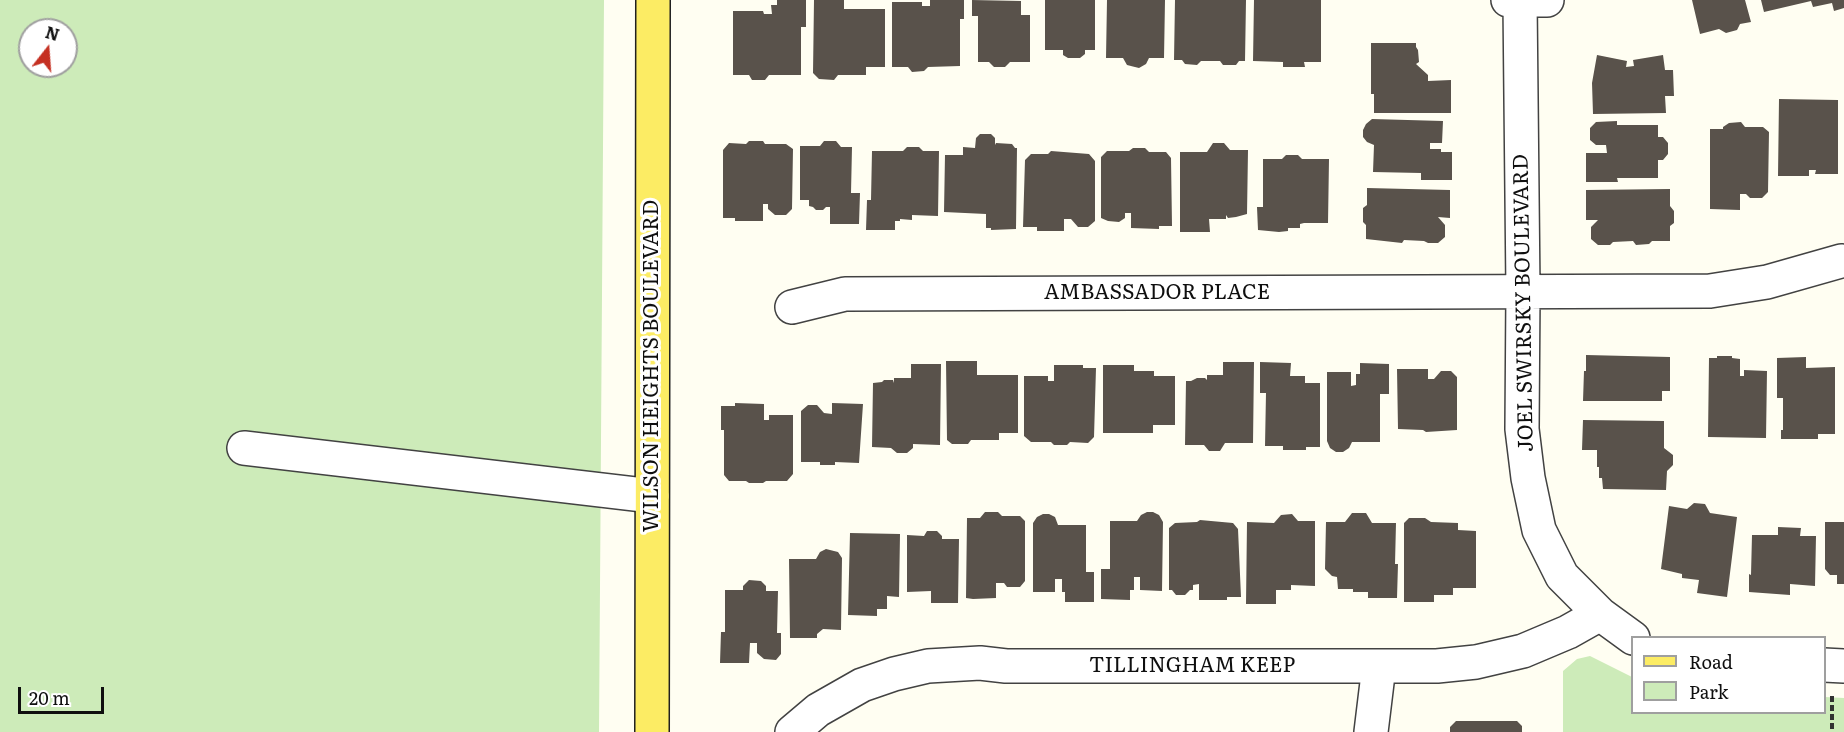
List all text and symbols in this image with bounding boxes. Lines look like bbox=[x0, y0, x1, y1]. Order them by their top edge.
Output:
north arrow bbox=[18, 18, 78, 78]
text: N bbox=[43, 19, 63, 46]
street label: JOEL SWIRSKY BOULEVARD bbox=[1509, 154, 1539, 452]
street label: WILSON HEIGHTS BOULEVARD bbox=[639, 200, 665, 532]
street label: AMBASSADOR PLACE bbox=[1044, 280, 1270, 306]
legend bbox=[1631, 636, 1826, 714]
text: Road bbox=[1689, 648, 1733, 675]
street label: TILLINGHAM KEEP bbox=[1089, 653, 1295, 679]
scale bar bbox=[21, 675, 106, 713]
text: Park bbox=[1689, 678, 1728, 705]
text: 20 m bbox=[29, 684, 70, 711]

